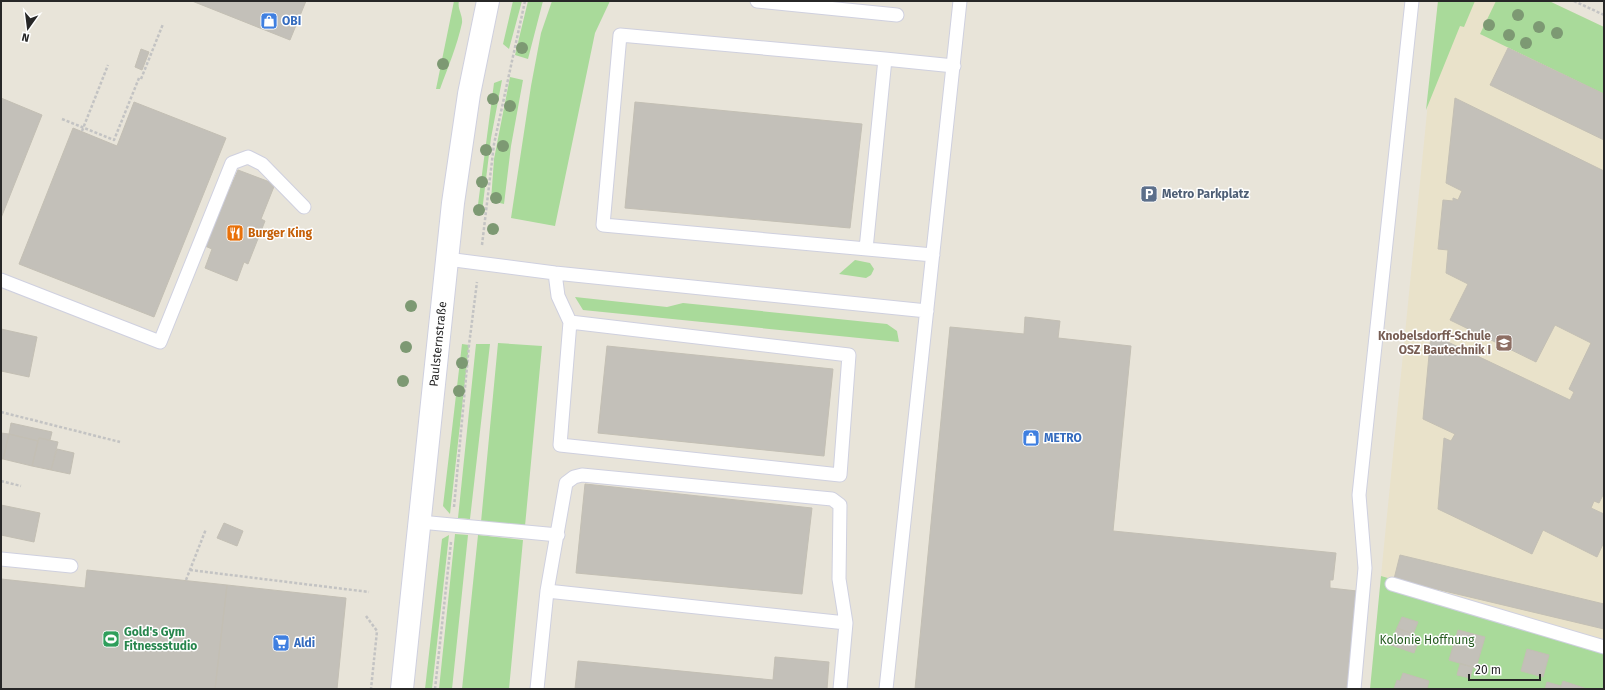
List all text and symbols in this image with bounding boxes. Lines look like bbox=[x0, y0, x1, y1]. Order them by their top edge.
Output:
north arrow bbox=[8, 8, 48, 48]
shop icon: OBI bbox=[259, 11, 279, 31]
place label: OBI bbox=[282, 14, 301, 28]
text: N bbox=[21, 30, 31, 44]
parking icon: Metro Parkplatz bbox=[1139, 184, 1159, 204]
place label: Metro Parkplatz bbox=[1162, 187, 1249, 201]
restaurant icon: Burger King bbox=[225, 223, 245, 243]
place label: Burger King bbox=[248, 226, 312, 240]
street label: Paulsternstraße bbox=[427, 301, 449, 387]
place label: Knobelsdorff-Schule OSZ Bautechnik I bbox=[1378, 329, 1491, 357]
school or university icon: Knobelsdorff-Schule OSZ Bautechnik I bbox=[1494, 333, 1514, 353]
shop icon: METRO bbox=[1021, 428, 1041, 448]
place label: METRO bbox=[1044, 431, 1082, 445]
place label: Gold's Gym Fitnessstudio bbox=[124, 625, 197, 653]
sports icon: Gold's Gym Fitnessstudio bbox=[101, 629, 121, 649]
supermarket icon: Aldi bbox=[271, 633, 291, 653]
park label: Kolonie Hoffnung bbox=[1379, 633, 1475, 647]
place label: Aldi bbox=[293, 636, 315, 650]
scale bar bbox=[1469, 656, 1540, 682]
text: 20 m bbox=[1475, 663, 1501, 677]

